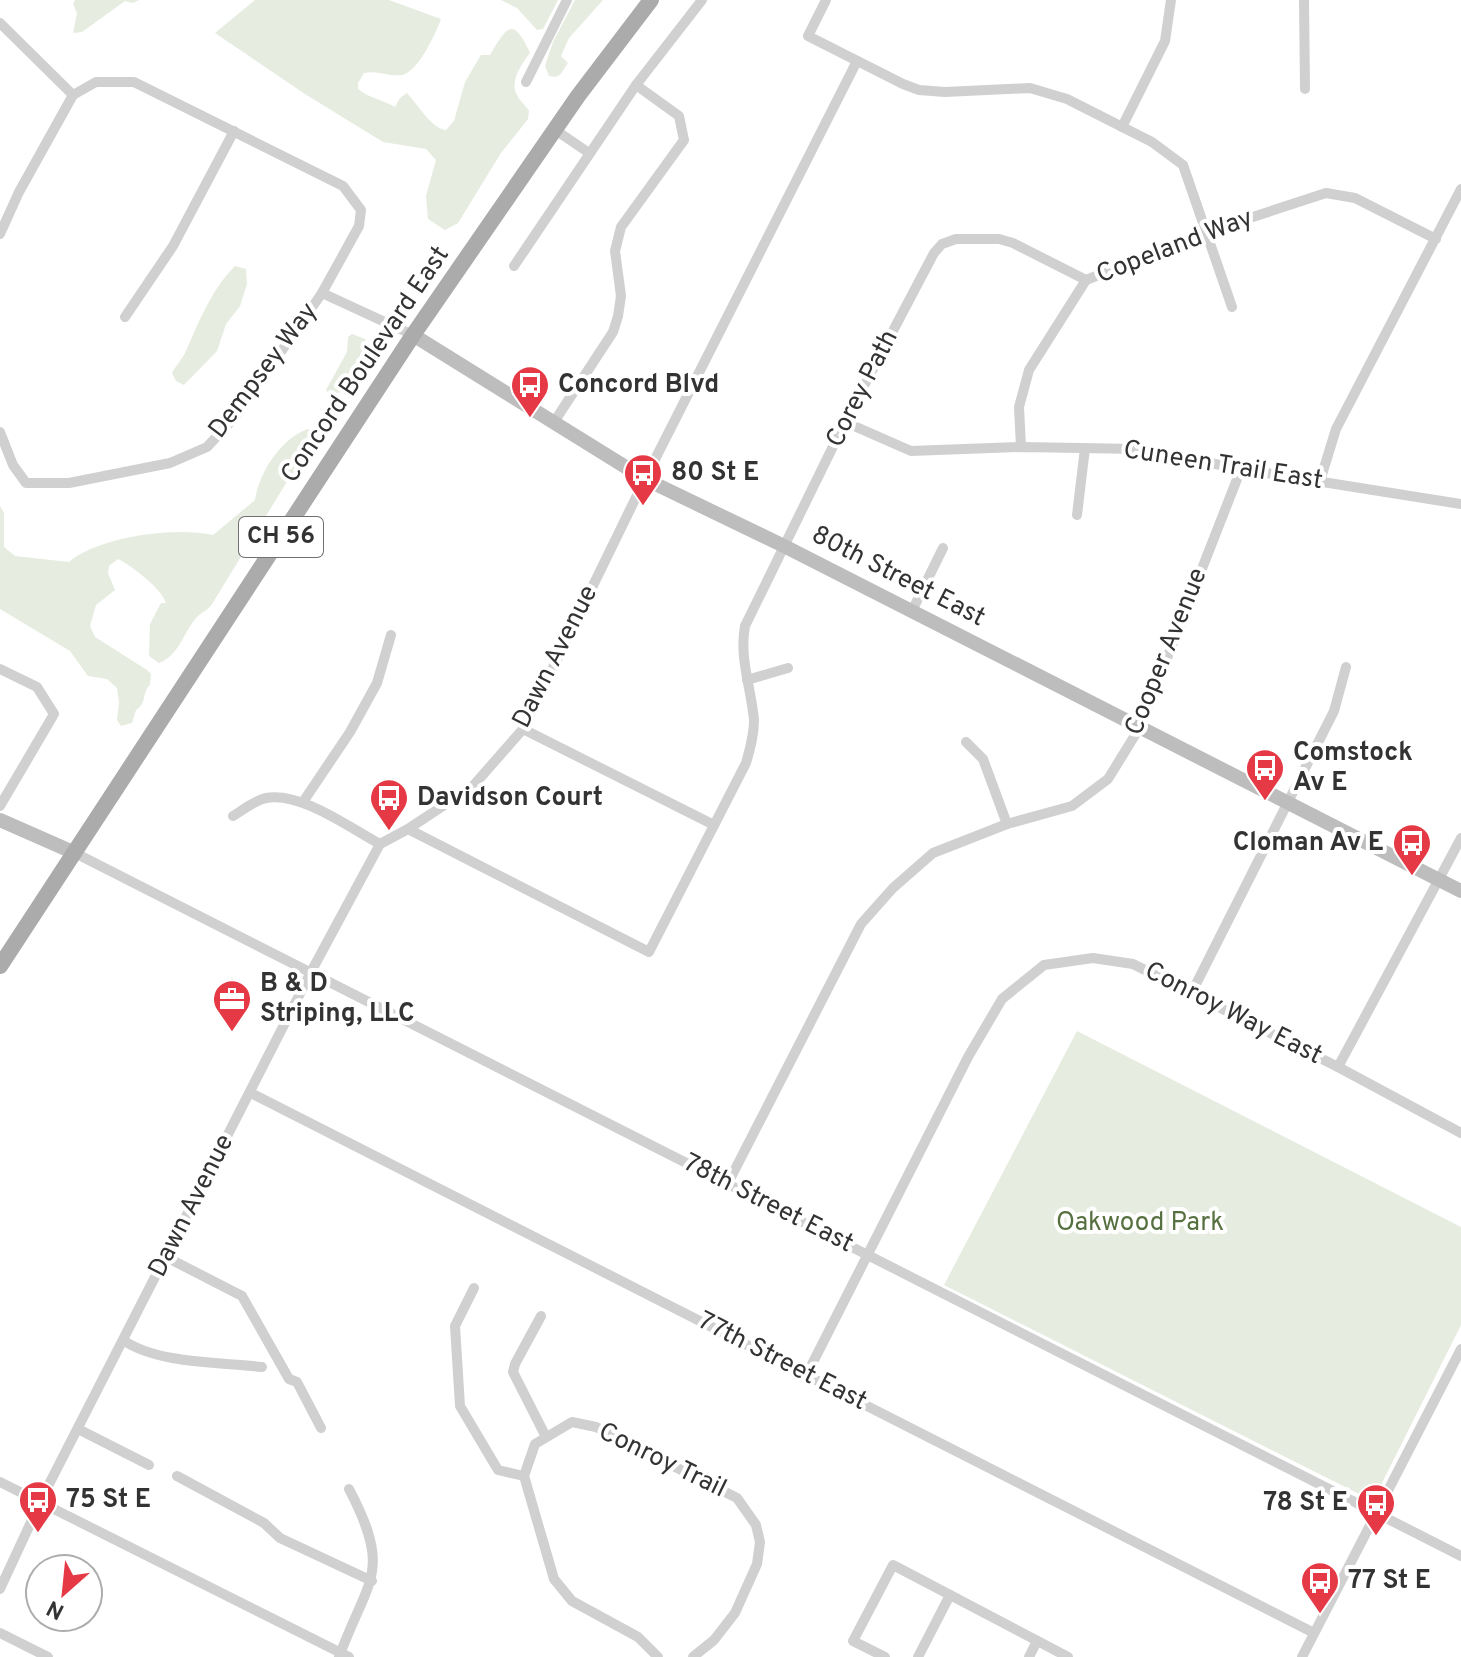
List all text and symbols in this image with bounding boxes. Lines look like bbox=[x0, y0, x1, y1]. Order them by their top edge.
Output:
street label: Copeland Way bbox=[1092, 202, 1258, 292]
street label: Concord Boulevard East bbox=[274, 240, 458, 490]
street label: Dempsey Way bbox=[202, 296, 326, 446]
street label: Corey Path bbox=[819, 325, 907, 453]
bus stop icon: Concord Blvd bbox=[509, 364, 551, 419]
place label: Concord Blvd bbox=[558, 369, 719, 402]
street label: Cuneen Trail East bbox=[1121, 434, 1325, 498]
bus stop icon: 80 St E bbox=[622, 452, 664, 507]
place label: 80 St E bbox=[671, 457, 759, 490]
road number: CH 56 bbox=[239, 517, 323, 557]
street label: 80th Street East bbox=[805, 519, 991, 635]
street label: Cooper Avenue bbox=[1118, 563, 1216, 741]
street label: Dawn Avenue bbox=[506, 580, 606, 734]
place label: Comstock Av E bbox=[1293, 737, 1413, 800]
bus stop icon: Comstock Av E bbox=[1244, 747, 1286, 802]
bus stop icon: Davidson Court bbox=[368, 777, 410, 832]
place label: Davidson Court bbox=[417, 782, 603, 815]
bus stop icon: Cloman Av E bbox=[1391, 822, 1433, 877]
place label: Cloman Av E bbox=[1233, 827, 1384, 860]
street label: Conroy Way East bbox=[1139, 955, 1327, 1073]
place label: B & D Striping, LLC bbox=[260, 968, 415, 1031]
office icon: B & D Striping, LLC bbox=[211, 978, 253, 1033]
street label: Dawn Avenue bbox=[142, 1129, 242, 1283]
street label: 78th Street East bbox=[677, 1147, 859, 1261]
park label: Oakwood Park bbox=[1056, 1207, 1224, 1240]
street label: 77th Street East bbox=[692, 1305, 872, 1419]
street label: Conroy Trail bbox=[593, 1416, 731, 1506]
bus stop icon: 75 St E bbox=[17, 1479, 59, 1534]
bus stop icon: 78 St E bbox=[1355, 1482, 1397, 1537]
place label: 75 St E bbox=[66, 1484, 151, 1517]
place label: 78 St E bbox=[1263, 1487, 1348, 1520]
north arrow bbox=[24, 1553, 104, 1633]
bus stop icon: 77 St E bbox=[1299, 1560, 1341, 1615]
place label: 77 St E bbox=[1348, 1565, 1431, 1598]
text: N bbox=[43, 1593, 69, 1624]

